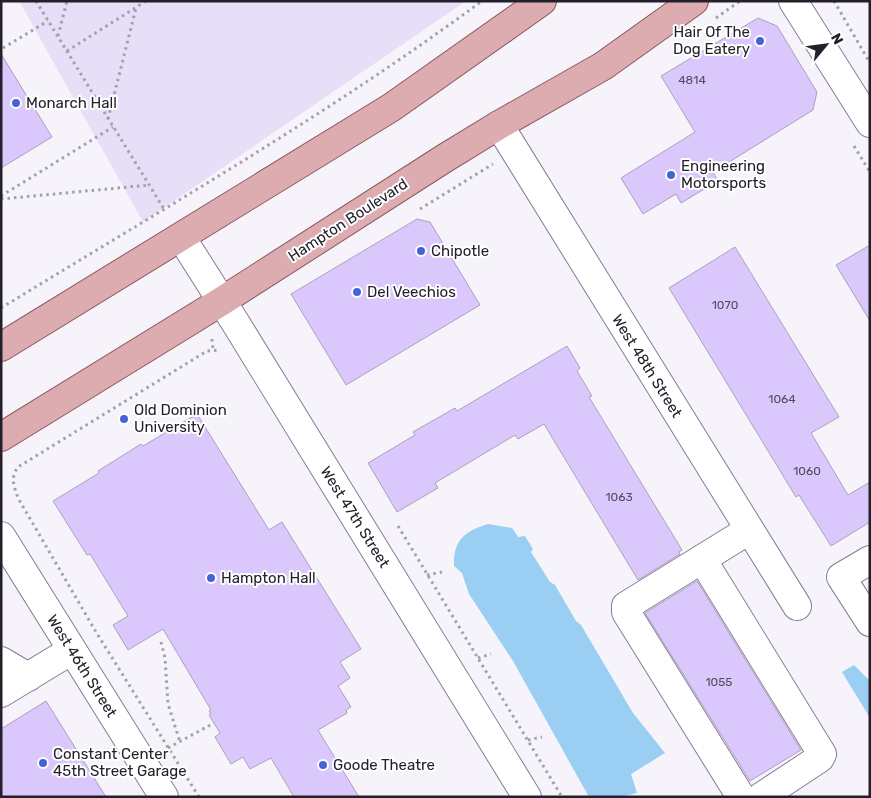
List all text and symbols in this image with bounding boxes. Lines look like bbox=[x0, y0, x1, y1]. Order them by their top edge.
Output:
north arrow bbox=[801, 20, 851, 70]
place label: Hair Of The Dog Eatery bbox=[673, 23, 750, 58]
text: N bbox=[827, 30, 847, 47]
marker: Hair Of The Dog Eatery bbox=[754, 35, 766, 47]
house number: 4814 bbox=[678, 73, 706, 87]
place label: Monarch Hall bbox=[26, 94, 117, 112]
marker: Monarch Hall bbox=[10, 97, 22, 109]
place label: Engineering Motorsports bbox=[681, 157, 766, 192]
marker: Engineering Motorsports bbox=[665, 169, 677, 181]
street label: Hampton Boulevard bbox=[285, 175, 411, 265]
place label: Chipotle bbox=[431, 242, 489, 260]
marker: Chipotle bbox=[415, 245, 427, 257]
place label: Del Veechios bbox=[367, 283, 456, 301]
marker: Del Veechios bbox=[351, 286, 363, 298]
house number: 1070 bbox=[712, 298, 738, 312]
street label: West 48th Street bbox=[608, 311, 686, 421]
house number: 1064 bbox=[768, 392, 796, 406]
place label: Old Dominion University bbox=[134, 401, 227, 436]
marker: Old Dominion University bbox=[118, 413, 130, 425]
street label: West 47th Street bbox=[317, 463, 393, 571]
house number: 1060 bbox=[793, 464, 821, 478]
house number: 1063 bbox=[605, 490, 633, 504]
place label: Hampton Hall bbox=[221, 569, 316, 587]
marker: Hampton Hall bbox=[205, 572, 217, 584]
street label: West 46th Street bbox=[43, 611, 121, 721]
house number: 1055 bbox=[705, 675, 733, 689]
place label: Constant Center 45th Street Garage bbox=[53, 745, 187, 780]
place label: Goode Theatre bbox=[333, 756, 435, 774]
marker: Constant Center 45th Street Garage bbox=[37, 757, 49, 769]
marker: Goode Theatre bbox=[317, 759, 329, 771]

